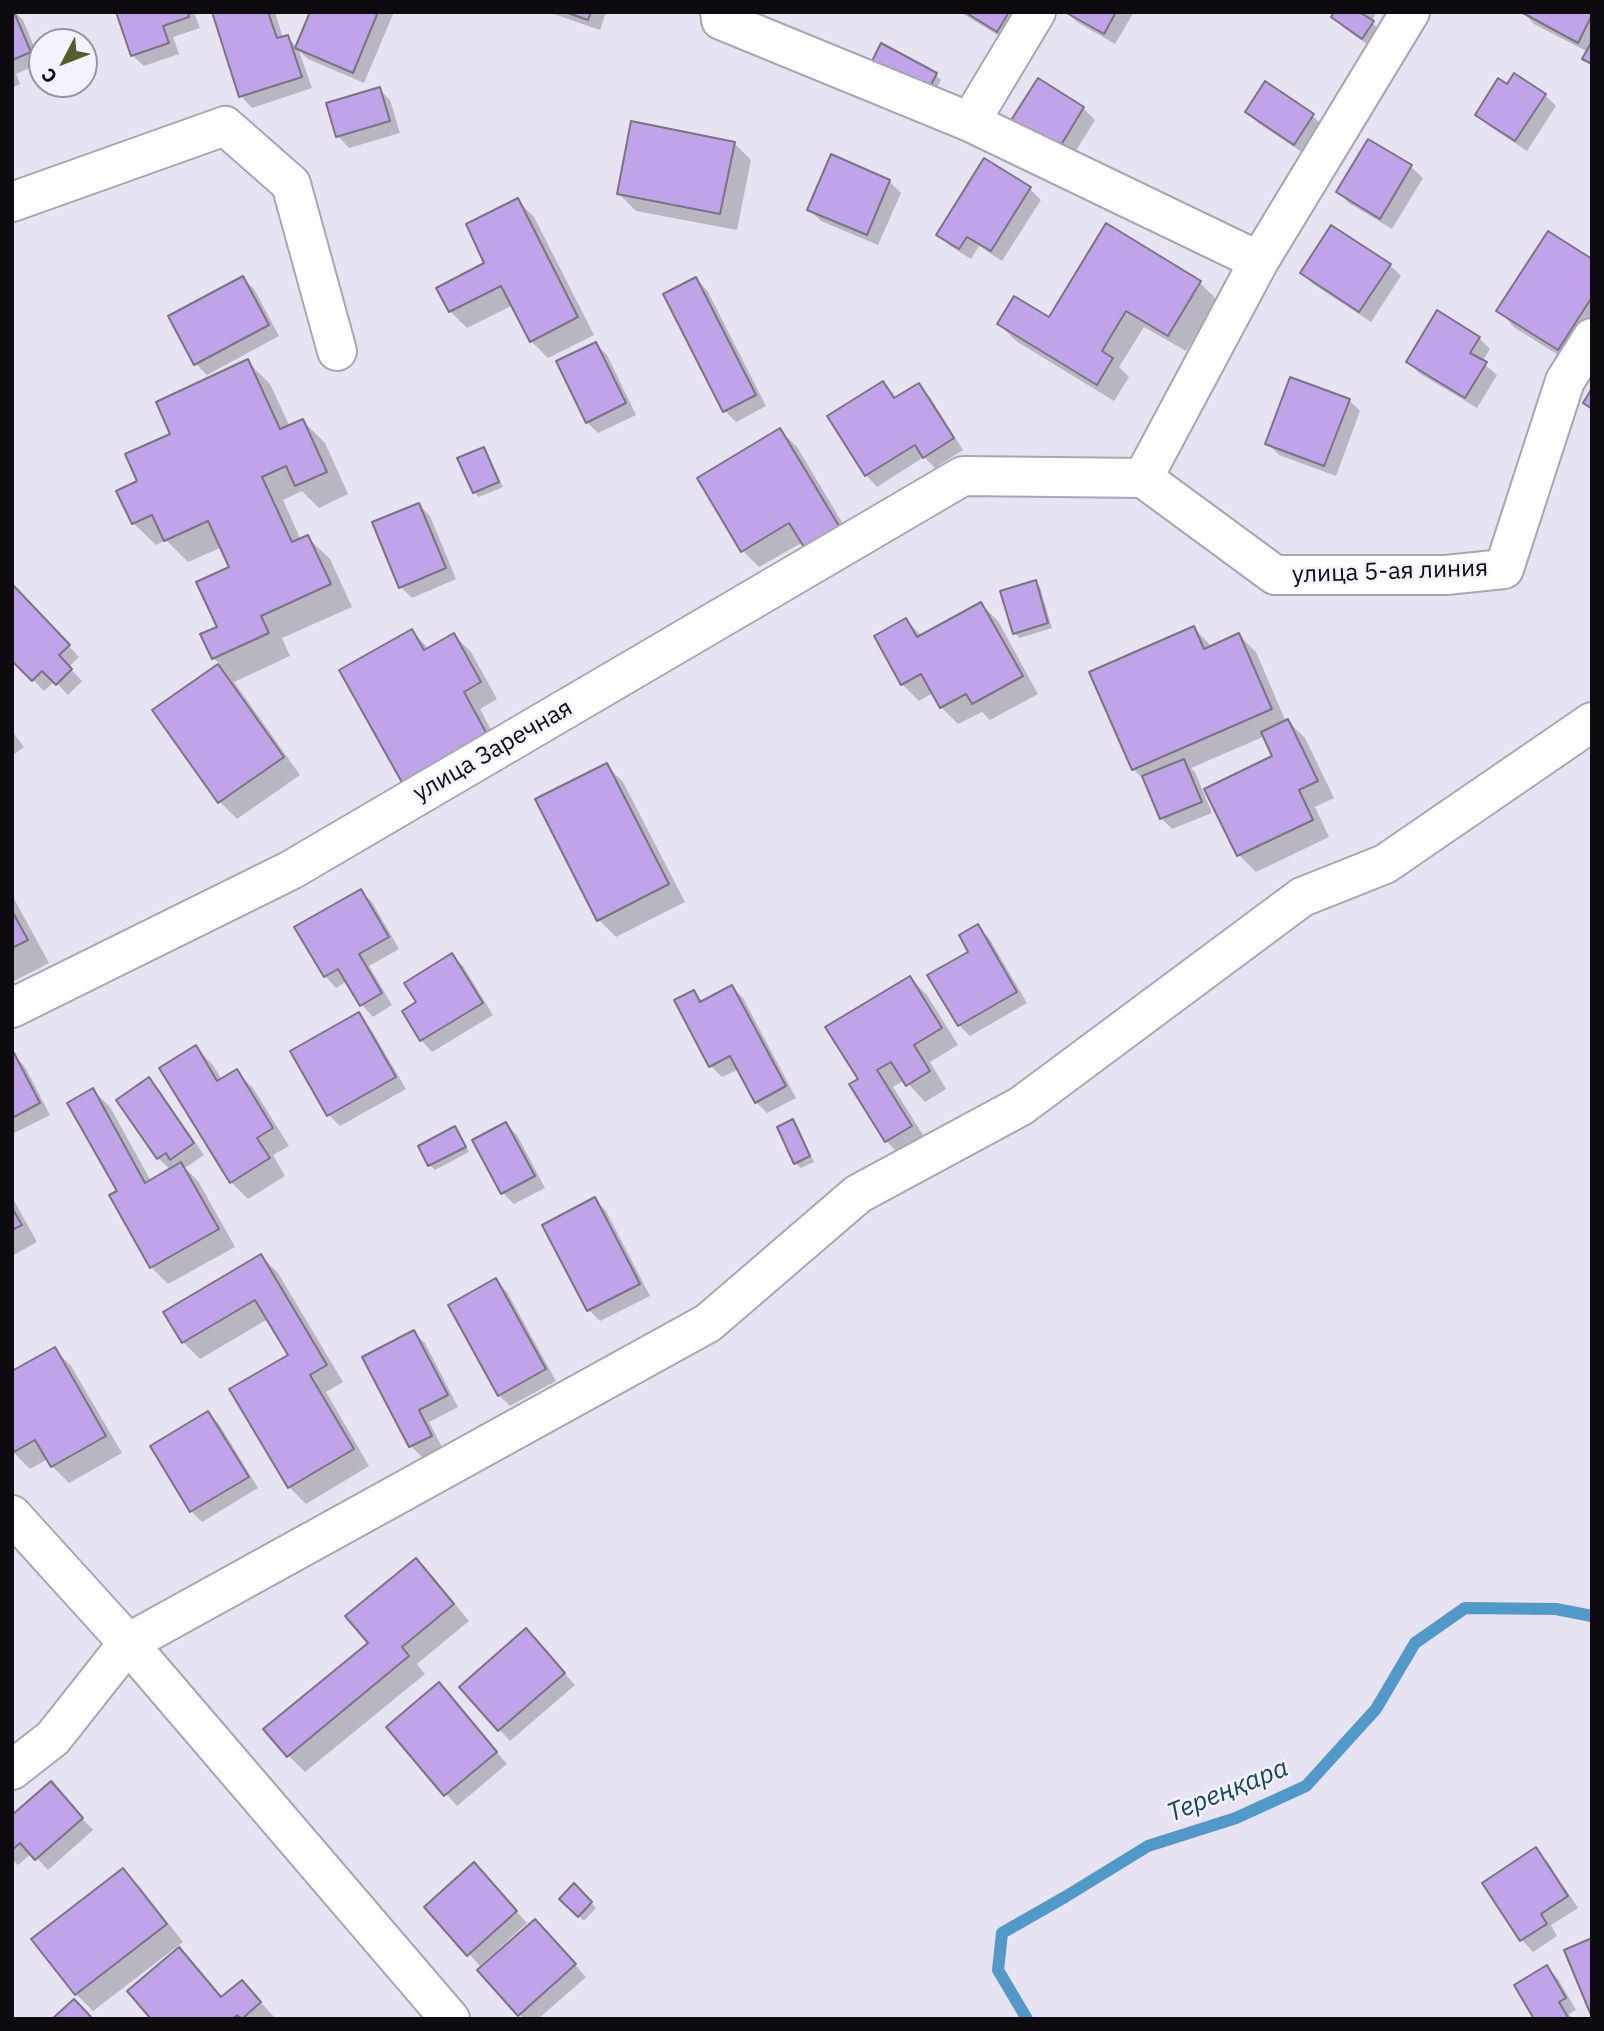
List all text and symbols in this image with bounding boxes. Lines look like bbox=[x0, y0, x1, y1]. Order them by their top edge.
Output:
north arrow bbox=[28, 28, 98, 98]
text: С bbox=[36, 63, 62, 88]
street label: улица 5-ая линия bbox=[1291, 554, 1489, 590]
street label: улица Заречная bbox=[408, 694, 578, 808]
water label: Тереңқара bbox=[1163, 1753, 1293, 1829]

